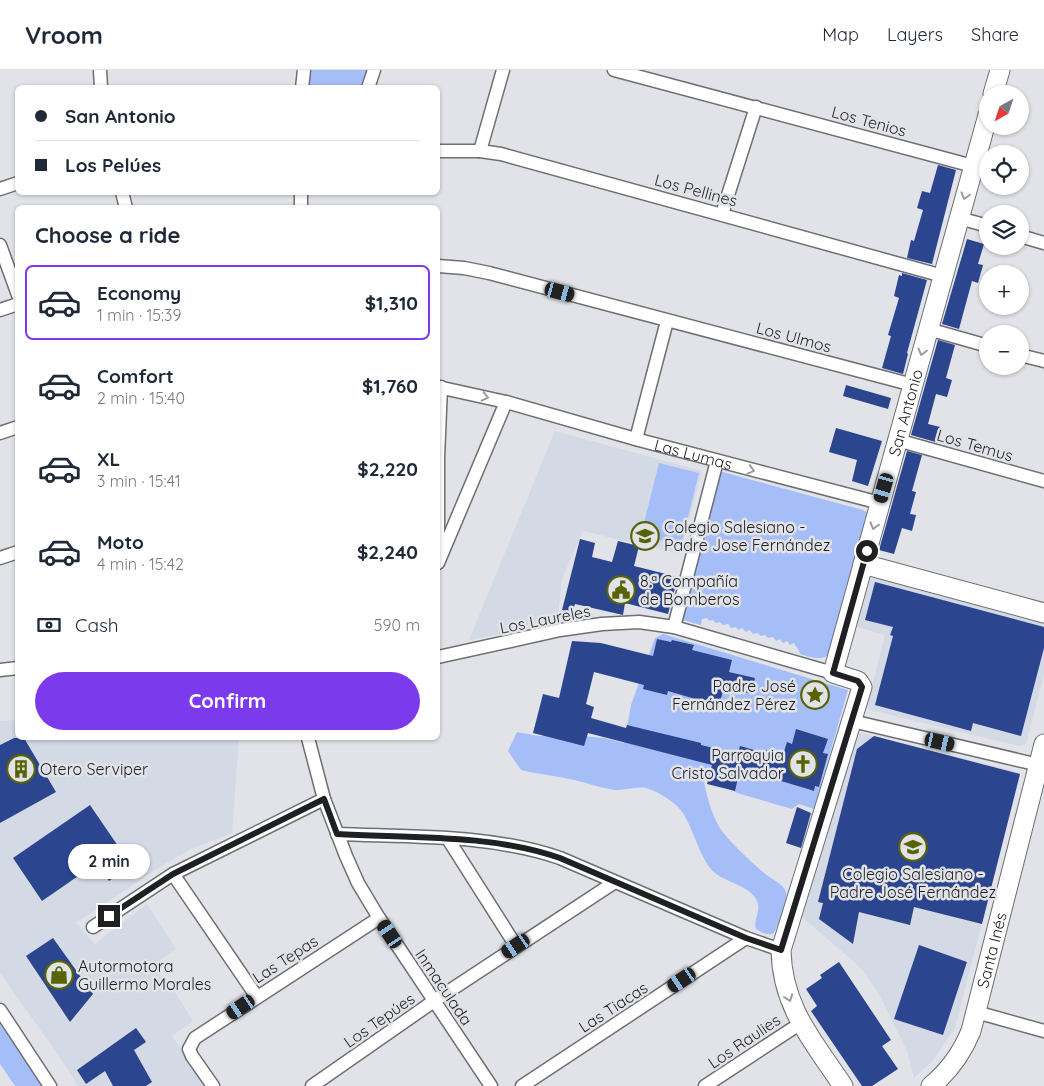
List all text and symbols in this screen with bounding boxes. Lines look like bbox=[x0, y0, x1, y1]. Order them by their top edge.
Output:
text: Vroom bbox=[25, 20, 103, 50]
text: Map bbox=[822, 23, 859, 46]
text: Layers bbox=[887, 23, 943, 46]
text: Share bbox=[971, 23, 1019, 46]
north arrow bbox=[979, 85, 1029, 135]
map controls bbox=[979, 85, 1029, 375]
street label: Los Tenios bbox=[829, 101, 909, 141]
text: San Antonio bbox=[65, 104, 176, 128]
button: locate bbox=[979, 145, 1029, 195]
text: Los Pelúes bbox=[65, 153, 161, 177]
street label: Los Pellines bbox=[652, 169, 740, 211]
one-way arrow bbox=[960, 191, 971, 200]
button: layers bbox=[979, 205, 1029, 255]
text: Choose a ride bbox=[35, 221, 180, 249]
button: + bbox=[979, 265, 1029, 315]
icon: car bbox=[37, 280, 82, 325]
text: Economy bbox=[97, 281, 181, 305]
car bbox=[543, 281, 576, 303]
text: $1,310 bbox=[365, 291, 418, 315]
text: 1 min · 15:39 bbox=[97, 305, 181, 325]
street label: Los Ulmos bbox=[754, 317, 834, 357]
button: − bbox=[979, 325, 1029, 375]
one-way arrow bbox=[917, 348, 927, 356]
icon: car bbox=[37, 363, 82, 408]
text: Comfort bbox=[97, 364, 174, 388]
street label: San Antonio bbox=[884, 367, 927, 458]
text: $1,760 bbox=[362, 374, 418, 398]
text: 2 min · 15:40 bbox=[97, 388, 185, 408]
one-way arrow bbox=[481, 391, 490, 402]
street label: Los Temus bbox=[935, 425, 1015, 465]
street label: Las Lumas bbox=[652, 434, 734, 474]
icon: car bbox=[37, 446, 82, 491]
text: XL bbox=[97, 447, 120, 471]
text: $2,220 bbox=[357, 457, 418, 481]
one-way arrow bbox=[746, 464, 754, 474]
text: 3 min · 15:41 bbox=[97, 471, 181, 491]
car bbox=[872, 472, 895, 504]
place label: Colegio Salesiano - Padre Jose Fernández bbox=[664, 517, 830, 555]
school or university icon: Colegio Salesiano - Padre Jose Fernández bbox=[630, 521, 660, 551]
one-way arrow bbox=[869, 521, 879, 529]
icon: car bbox=[37, 529, 82, 574]
text: Moto bbox=[97, 530, 144, 554]
text: $2,240 bbox=[357, 540, 418, 564]
route start bbox=[856, 540, 878, 562]
text: 4 min · 15:42 bbox=[97, 554, 184, 574]
place label: 8.ª Compañía de Bomberos bbox=[640, 571, 739, 609]
public building icon: 8.ª Compañía de Bomberos bbox=[606, 575, 636, 605]
street label: Los Laureles bbox=[498, 600, 592, 638]
icon: cash bbox=[35, 611, 63, 639]
text: Cash bbox=[75, 613, 119, 637]
text: 590 m bbox=[374, 615, 420, 635]
button: Confirm bbox=[35, 672, 420, 730]
place label: Padre José Fernández Pérez bbox=[672, 676, 796, 714]
place icon: Padre José Fernández Pérez bbox=[800, 680, 830, 710]
car bbox=[923, 731, 956, 753]
place label: Parroquia Cristo Salvador bbox=[671, 745, 784, 783]
church icon: Parroquia Cristo Salvador bbox=[788, 749, 818, 779]
building icon: Otero Serviper bbox=[6, 754, 36, 784]
place label: Otero Serviper bbox=[40, 759, 148, 779]
school or university icon: Colegio Salesiano - Padre José Fernández bbox=[898, 832, 928, 862]
callout: 2 min bbox=[68, 844, 150, 878]
text: 2 min bbox=[88, 851, 130, 871]
place label: Colegio Salesiano - Padre José Fernández bbox=[830, 864, 996, 902]
route end bbox=[98, 905, 120, 927]
street label: Santa Inés bbox=[972, 910, 1011, 990]
car bbox=[375, 917, 404, 951]
street label: Las Tepas bbox=[249, 931, 321, 987]
car bbox=[499, 931, 532, 961]
street label: Inmaculada bbox=[411, 945, 477, 1029]
place label: Autormotora Guillermo Morales bbox=[78, 956, 211, 994]
shop icon: Autormotora Guillermo Morales bbox=[44, 960, 74, 990]
car bbox=[665, 965, 698, 995]
street label: Las Tiacas bbox=[575, 977, 651, 1037]
street label: Los Tepúes bbox=[340, 988, 418, 1052]
car bbox=[224, 992, 257, 1022]
one-way arrow bbox=[783, 993, 793, 1001]
street label: Los Raulies bbox=[704, 1009, 784, 1073]

